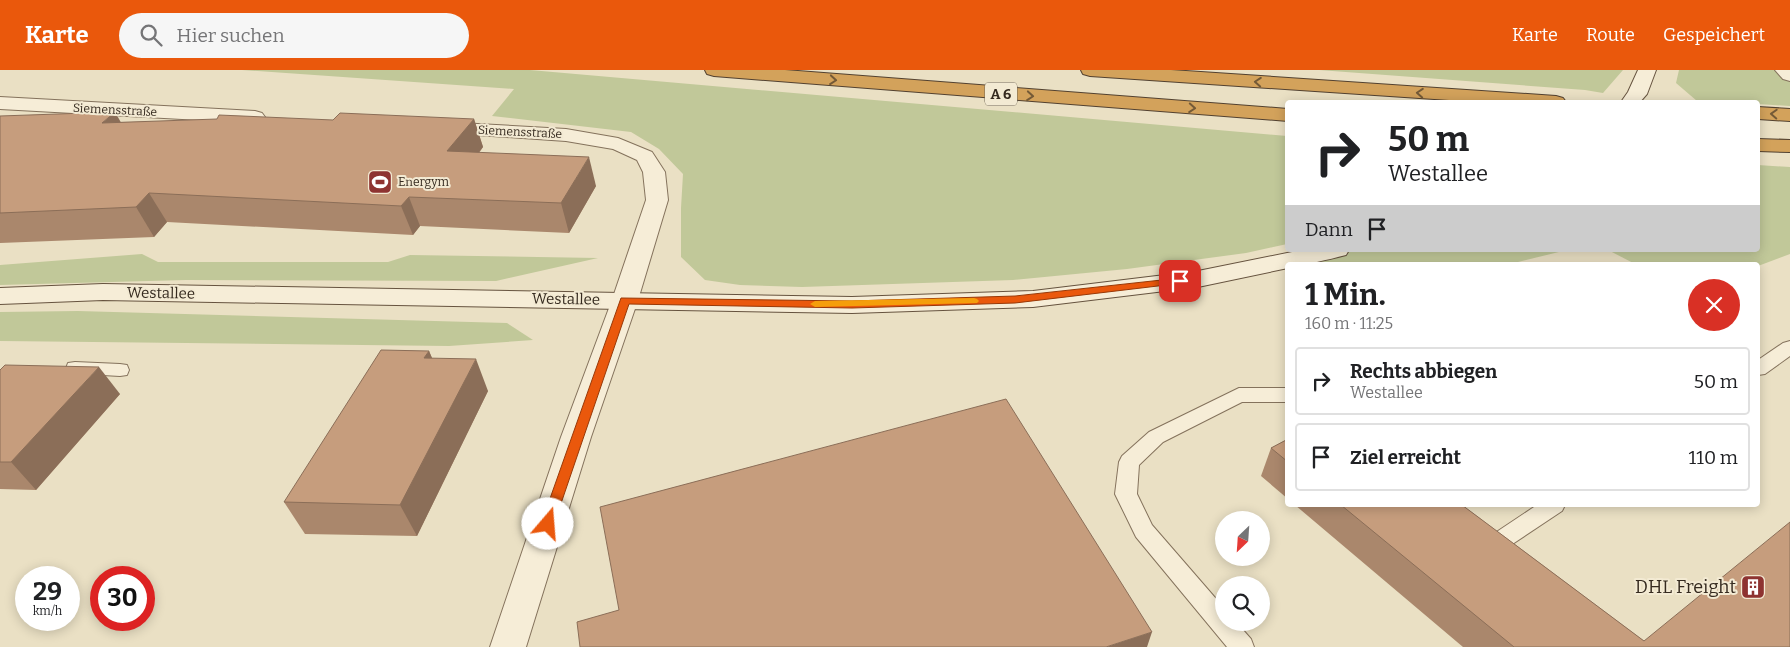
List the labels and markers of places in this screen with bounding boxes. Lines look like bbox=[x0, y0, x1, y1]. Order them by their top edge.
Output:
sports icon: Energym bbox=[367, 169, 393, 195]
place label: Energym bbox=[398, 175, 449, 189]
pin bbox=[1159, 260, 1201, 302]
building icon: DHL Freight bbox=[1740, 574, 1766, 600]
place label: DHL Freight bbox=[1635, 576, 1736, 598]

